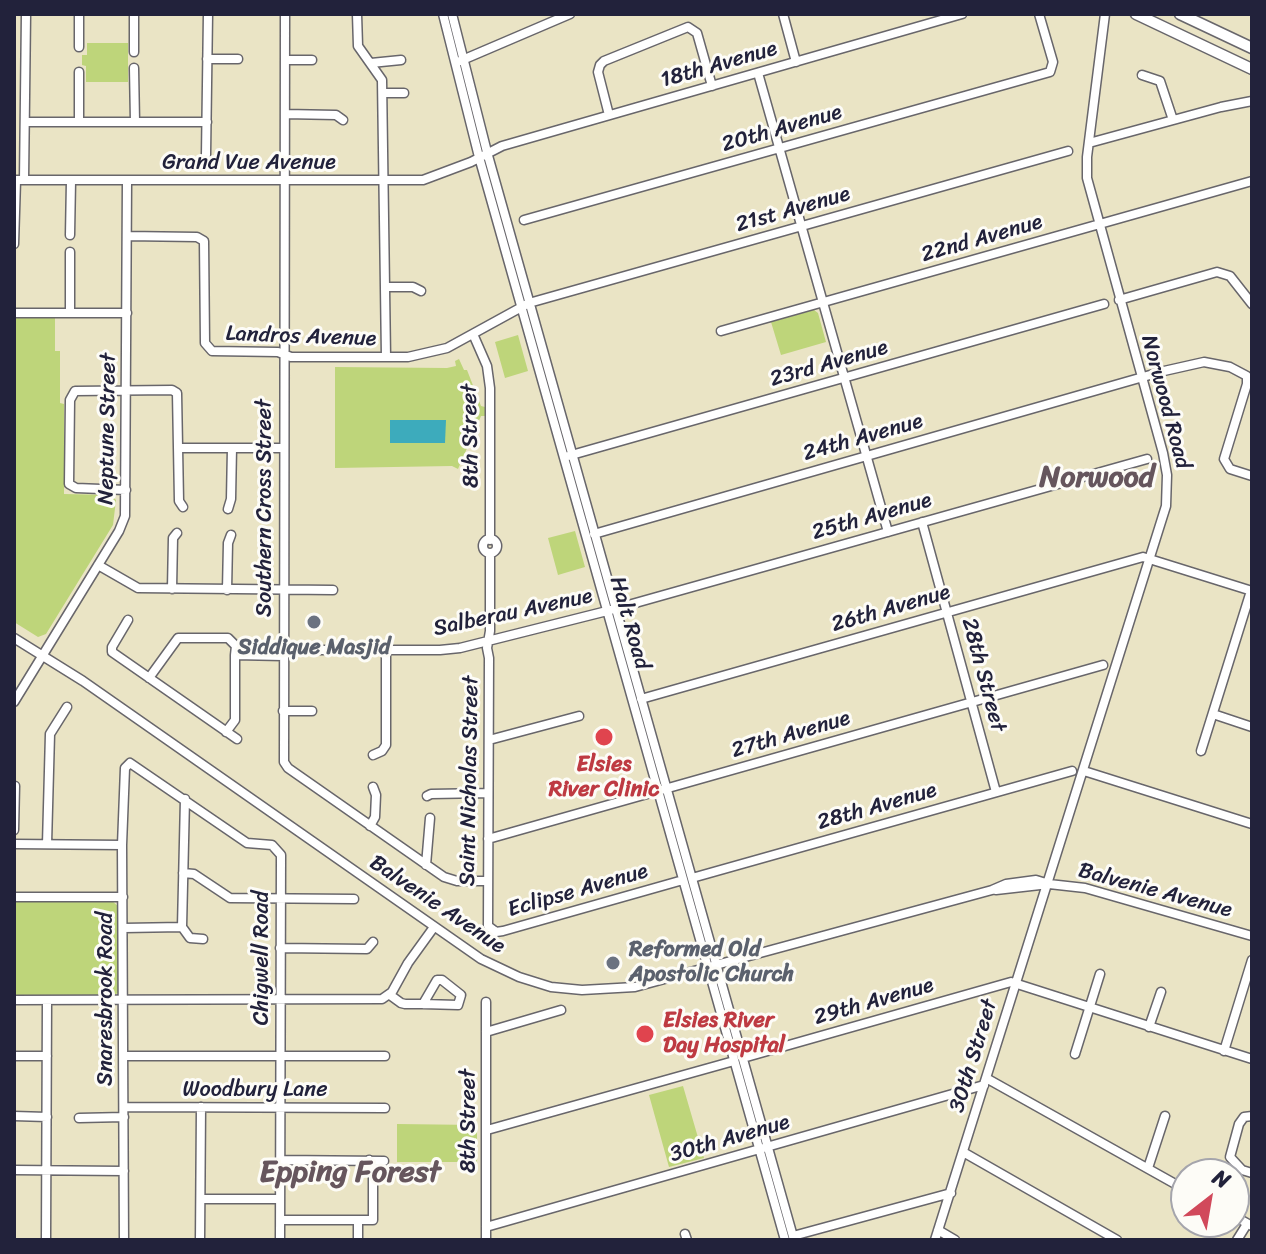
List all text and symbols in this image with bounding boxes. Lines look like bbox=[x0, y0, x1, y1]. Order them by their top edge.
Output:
street label: 18th Avenue bbox=[658, 36, 780, 94]
street label: 20th Avenue bbox=[719, 99, 845, 159]
street label: Grand Vue Avenue bbox=[162, 150, 336, 176]
street label: 21st Avenue bbox=[733, 181, 853, 239]
street label: 22nd Avenue bbox=[918, 209, 1046, 269]
street label: Landros Avenue bbox=[225, 321, 377, 353]
street label: Norwood Road bbox=[1134, 332, 1196, 472]
street label: 23rd Avenue bbox=[767, 335, 891, 393]
street label: Neptune Street bbox=[93, 353, 123, 505]
street label: 8th Street bbox=[457, 384, 485, 488]
street label: Southern Cross Street bbox=[252, 399, 278, 617]
street label: 24th Avenue bbox=[800, 408, 926, 468]
district label: Norwood bbox=[1040, 460, 1154, 496]
street label: 25th Avenue bbox=[809, 487, 935, 547]
street label: Halt Road bbox=[603, 574, 655, 672]
street label: 26th Avenue bbox=[829, 579, 953, 639]
street label: Salberau Avenue bbox=[431, 583, 595, 643]
marker: Siddique Masjid bbox=[305, 613, 323, 631]
street label: 28th Street bbox=[955, 615, 1011, 735]
place label: Siddique Masjid bbox=[238, 635, 390, 661]
street label: Saint Nicholas Street bbox=[455, 676, 485, 886]
street label: 27th Avenue bbox=[729, 705, 853, 765]
marker: Elsies River Clinic bbox=[593, 726, 615, 748]
place label: Elsies River Clinic bbox=[549, 752, 659, 804]
street label: 28th Avenue bbox=[814, 777, 940, 837]
street label: Balvenie Avenue bbox=[364, 850, 510, 960]
street label: Eclipse Avenue bbox=[505, 858, 651, 924]
street label: Balvenie Avenue bbox=[1075, 858, 1235, 924]
street label: Chigwell Road bbox=[249, 891, 275, 1025]
street label: Snaresbrook Road bbox=[93, 912, 119, 1086]
place label: Reformed Old Apostolic Church bbox=[629, 937, 794, 988]
marker: Reformed Old Apostolic Church bbox=[604, 954, 622, 972]
street label: 29th Avenue bbox=[811, 972, 937, 1032]
street label: 30th Street bbox=[944, 996, 1004, 1116]
place label: Elsies River Day Hospital bbox=[663, 1008, 785, 1060]
marker: Elsies River Day Hospital bbox=[634, 1023, 656, 1045]
street label: 8th Street bbox=[456, 1069, 482, 1173]
street label: Woodbury Lane bbox=[183, 1077, 327, 1103]
street label: 30th Avenue bbox=[667, 1109, 793, 1169]
district label: Epping Forest bbox=[259, 1155, 441, 1191]
north arrow bbox=[1170, 1158, 1250, 1238]
text: N bbox=[1205, 1158, 1238, 1199]

